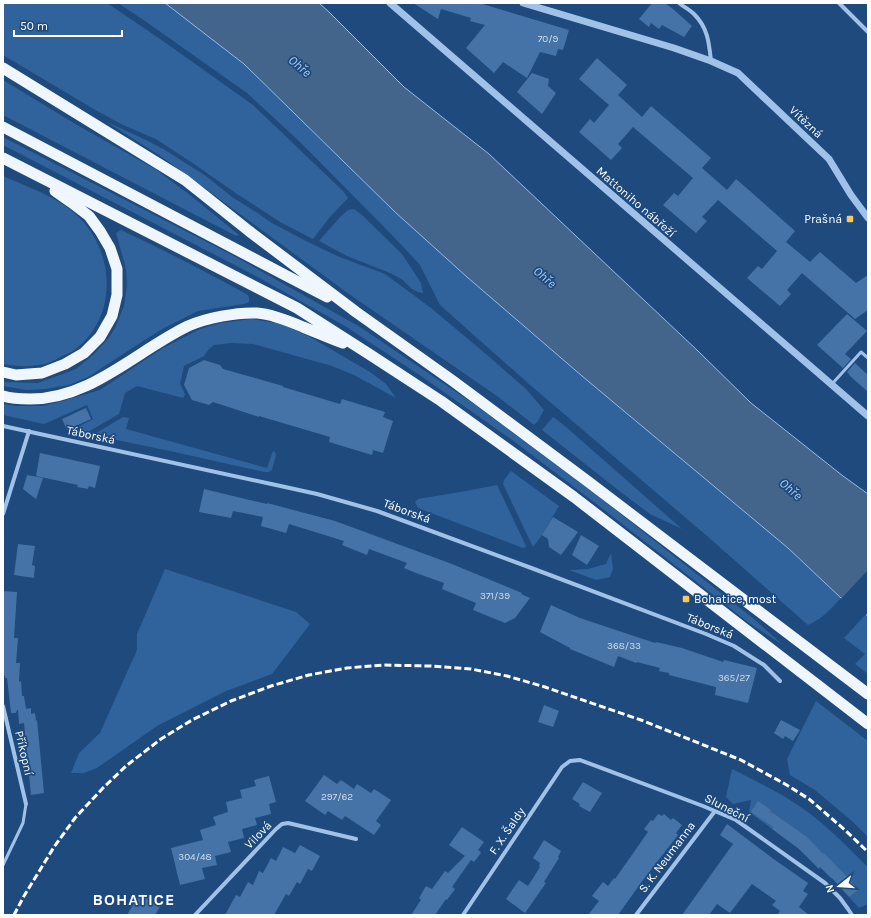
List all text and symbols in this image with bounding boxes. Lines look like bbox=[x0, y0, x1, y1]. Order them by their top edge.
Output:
scale bar bbox=[14, 12, 122, 38]
text: 50 m bbox=[20, 19, 48, 33]
house number: 70/9 bbox=[538, 33, 559, 45]
water label: Ohře bbox=[286, 52, 314, 80]
street label: Vítězná bbox=[786, 103, 826, 141]
street label: Mattoniho nábřeží bbox=[593, 164, 679, 241]
place label: Prašná bbox=[804, 212, 842, 226]
marker: Prašná bbox=[845, 214, 855, 224]
water label: Ohře bbox=[531, 263, 559, 291]
street label: Táborská bbox=[65, 423, 117, 447]
water label: Ohře bbox=[777, 475, 805, 503]
street label: Táborská bbox=[381, 496, 433, 526]
house number: 371/39 bbox=[480, 590, 510, 602]
place label: Bohatice, most bbox=[694, 592, 777, 606]
marker: Bohatice, most bbox=[681, 594, 691, 604]
street label: Táborská bbox=[685, 610, 735, 642]
house number: 368/33 bbox=[607, 640, 641, 652]
house number: 365/27 bbox=[718, 672, 750, 684]
street label: Příkopní bbox=[12, 729, 36, 777]
house number: 297/62 bbox=[321, 791, 353, 803]
street label: Sluneční bbox=[702, 791, 752, 825]
street label: F. X. Šaldy bbox=[485, 804, 528, 857]
street label: Vilová bbox=[242, 818, 274, 852]
street label: S. K. Neumanna bbox=[636, 819, 698, 895]
house number: 304/48 bbox=[178, 851, 212, 863]
north arrow bbox=[819, 866, 859, 906]
text: N bbox=[823, 883, 837, 894]
district label: BOHATICE bbox=[93, 890, 175, 909]

